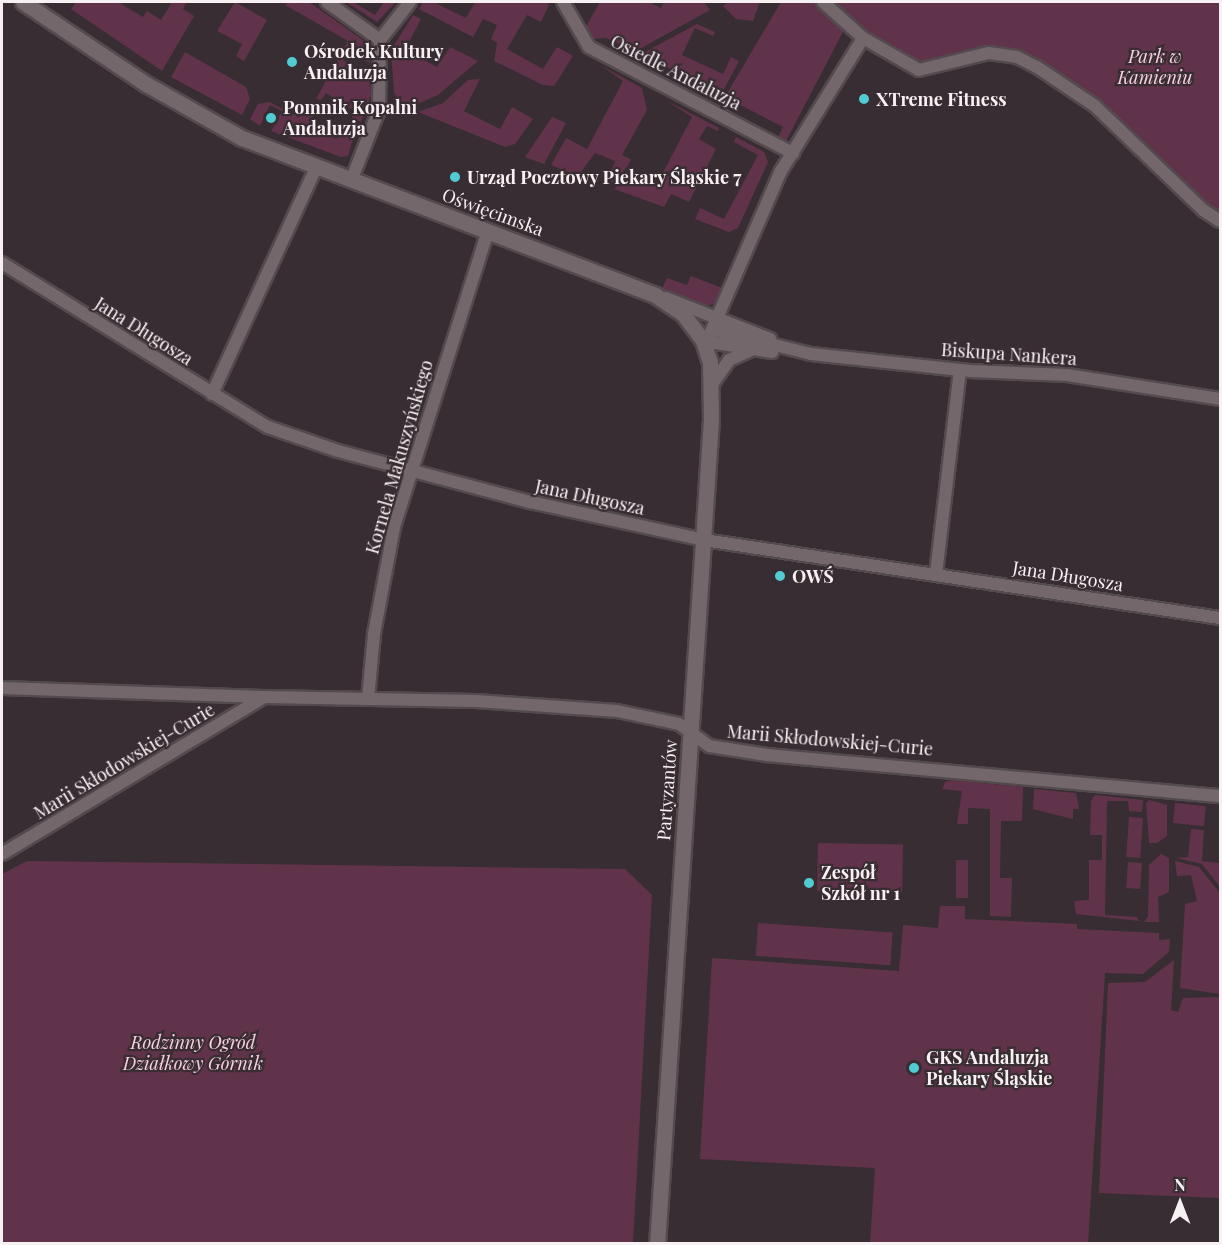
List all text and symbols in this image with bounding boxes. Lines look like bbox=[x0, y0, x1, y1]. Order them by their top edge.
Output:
street label: Osiedle Andaluzja bbox=[607, 30, 745, 114]
place label: Ośrodek Kultury Andaluzja bbox=[304, 41, 444, 84]
park label: Park w Kamieniu bbox=[1117, 46, 1193, 88]
marker: Ośrodek Kultury Andaluzja bbox=[285, 55, 299, 69]
place label: XTreme Fitness bbox=[876, 88, 1007, 110]
marker: XTreme Fitness bbox=[857, 92, 871, 106]
place label: Pomnik Kopalni Andaluzja bbox=[283, 97, 417, 140]
marker: Pomnik Kopalni Andaluzja bbox=[264, 111, 278, 125]
place label: Urząd Pocztowy Piekary Śląskie 7 bbox=[467, 166, 742, 188]
marker: Urząd Pocztowy Piekary Śląskie 7 bbox=[448, 170, 462, 184]
street label: Oświęcimska bbox=[439, 184, 547, 240]
street label: Jana Długosza bbox=[91, 292, 197, 370]
street label: Biskupa Nankera bbox=[940, 338, 1078, 370]
street label: Kornela Makuszyńskiego bbox=[361, 357, 437, 557]
street label: Jana Długosza bbox=[533, 475, 647, 519]
street label: Jana Długosza bbox=[1011, 557, 1125, 595]
place label: OWŚ bbox=[792, 565, 834, 587]
marker: OWŚ bbox=[773, 569, 787, 583]
street label: Marii Skłodowskiej-Curie bbox=[30, 698, 218, 824]
street label: Marii Skłodowskiej-Curie bbox=[726, 720, 934, 760]
street label: Partyzantów bbox=[653, 739, 681, 841]
place label: Zespół Szkół nr 1 bbox=[821, 862, 900, 904]
marker: Zespół Szkół nr 1 bbox=[802, 876, 816, 890]
park label: Rodzinny Ogród Działkowy Górnik bbox=[123, 1032, 263, 1074]
place label: GKS Andaluzja Piekary Śląskie bbox=[926, 1047, 1053, 1090]
marker: GKS Andaluzja Piekary Śląskie bbox=[907, 1061, 921, 1075]
north arrow bbox=[1150, 1173, 1210, 1233]
text: N bbox=[1174, 1174, 1186, 1195]

